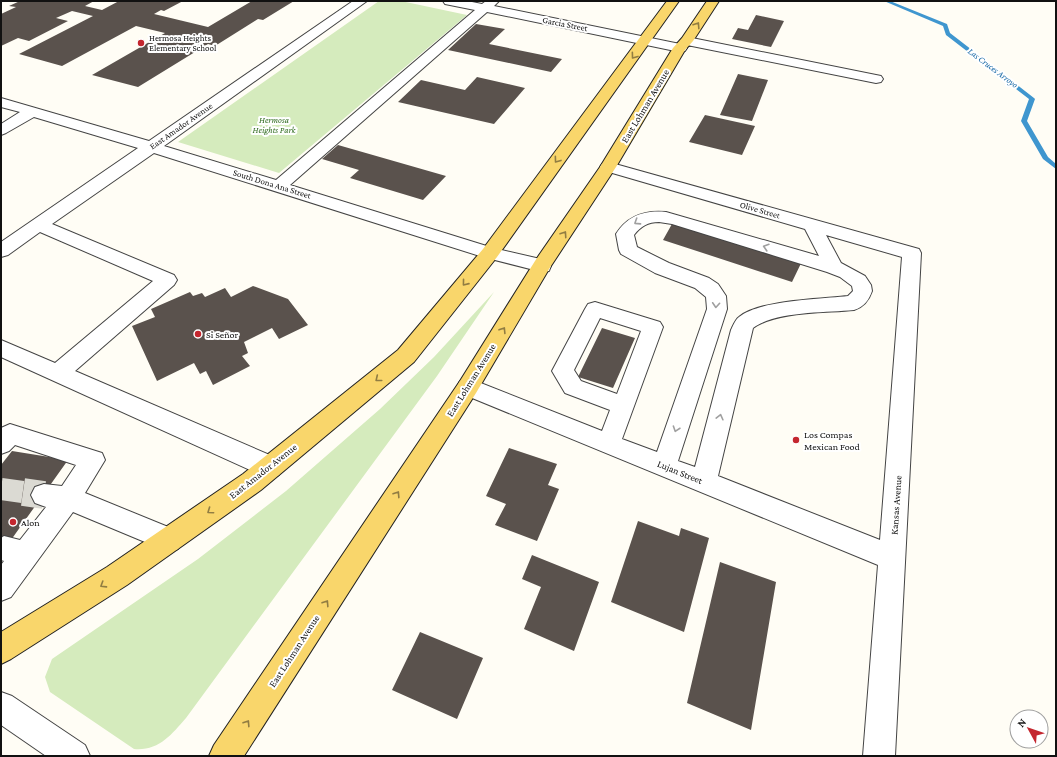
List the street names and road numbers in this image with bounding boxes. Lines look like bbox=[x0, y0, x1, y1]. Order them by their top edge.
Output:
street label: Garcia Street bbox=[542, 15, 589, 33]
street label: East Lohman Avenue bbox=[619, 67, 672, 145]
street label: East Amador Avenue bbox=[148, 101, 214, 151]
street label: South Dona Ana Street bbox=[232, 167, 313, 201]
street label: Olive Street bbox=[739, 199, 782, 221]
street label: East Lohman Avenue bbox=[444, 341, 498, 418]
street label: East Amador Avenue bbox=[227, 441, 299, 501]
street label: Lujan Street bbox=[655, 458, 705, 487]
street label: Kansas Avenue bbox=[888, 474, 904, 535]
street label: East Lohman Avenue bbox=[267, 612, 322, 689]

